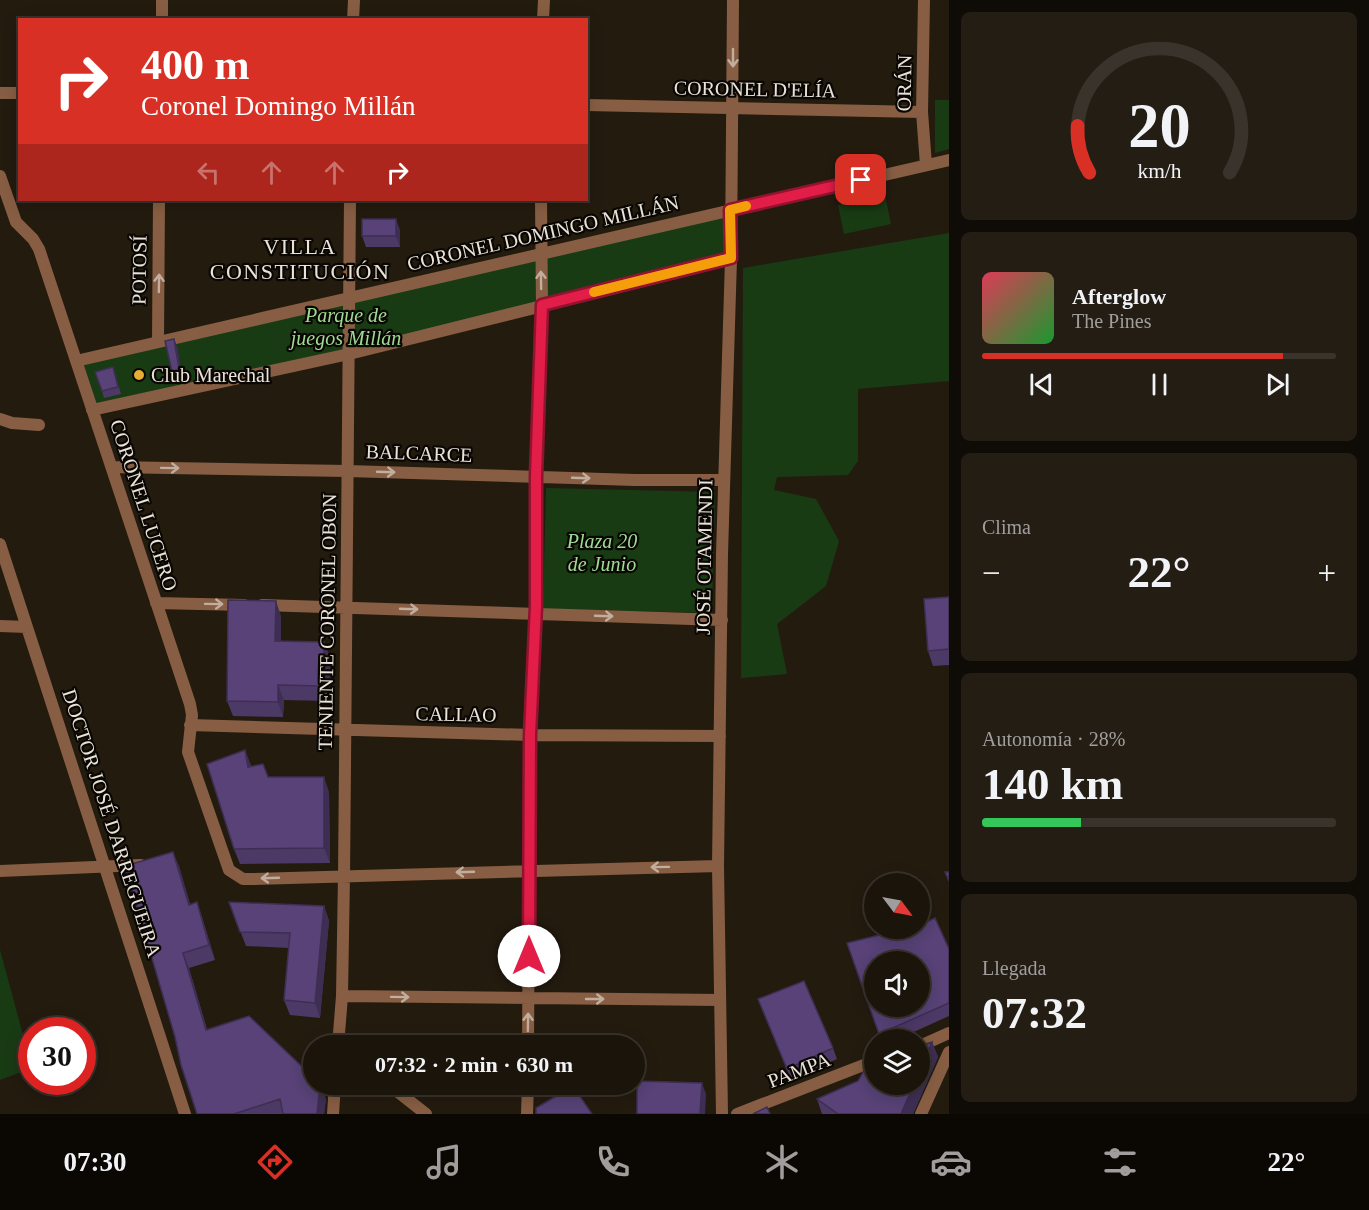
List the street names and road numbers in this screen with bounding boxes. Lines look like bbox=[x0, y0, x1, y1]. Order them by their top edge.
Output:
street label: ORÁN bbox=[893, 54, 915, 112]
street label: CORONEL D'ELÍA bbox=[674, 77, 837, 101]
street label: CORONEL DOMINGO MILLÁN bbox=[405, 191, 681, 275]
street label: POTOSÍ bbox=[127, 235, 151, 305]
street label: CORONEL LUCERO bbox=[106, 417, 182, 593]
street label: BALCARCE bbox=[365, 440, 473, 466]
street label: JOSÉ OTAMENDI bbox=[692, 479, 716, 635]
street label: TENIENTE CORONEL OBON bbox=[314, 493, 340, 751]
street label: DOCTOR JOSÉ DARREGUEIRA bbox=[58, 686, 166, 960]
street label: CALLAO bbox=[415, 702, 497, 726]
street label: PAMPA bbox=[765, 1048, 834, 1092]

